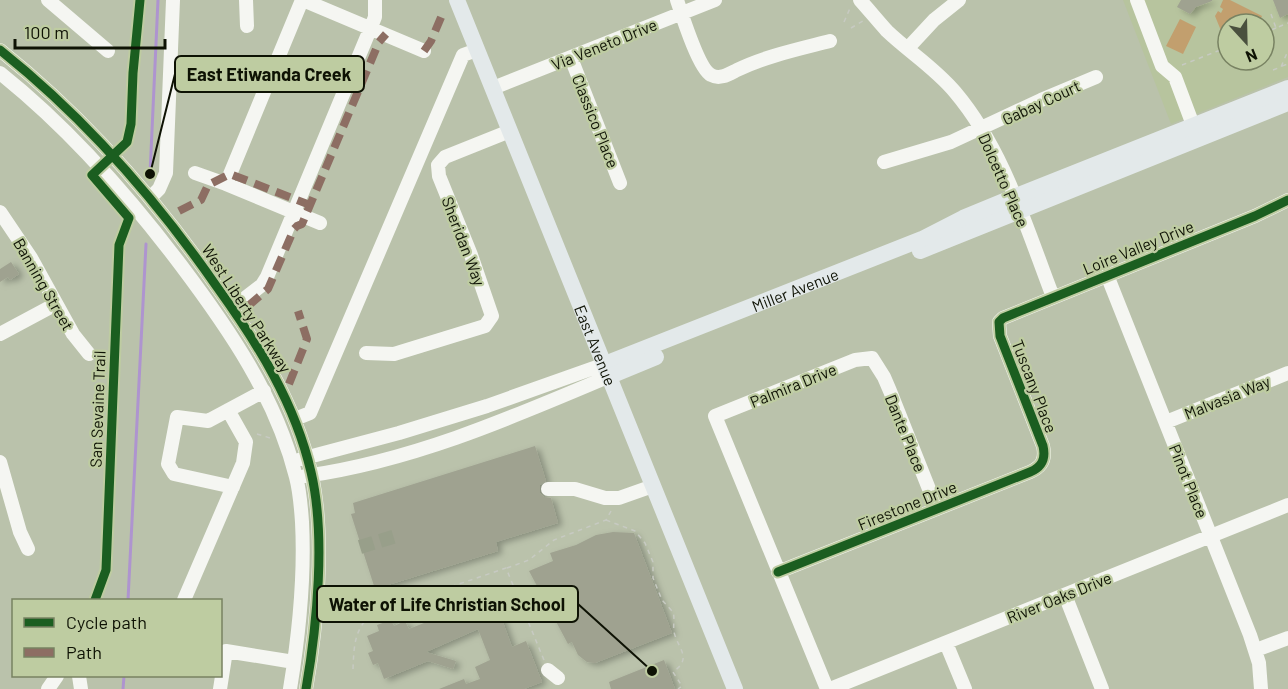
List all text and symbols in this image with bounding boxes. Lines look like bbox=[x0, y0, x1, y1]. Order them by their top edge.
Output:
scale bar bbox=[15, 12, 165, 50]
north arrow bbox=[1216, 12, 1276, 72]
street label: Via Veneto Drive bbox=[548, 14, 660, 74]
text: 100 m bbox=[24, 21, 69, 43]
text: N bbox=[1243, 46, 1260, 67]
callout: East Etiwanda Creek bbox=[175, 56, 364, 92]
text: East Etiwanda Creek bbox=[187, 63, 352, 85]
street label: Classico Place bbox=[569, 71, 623, 171]
street label: Gabay Court bbox=[999, 76, 1083, 128]
street label: Dolcetto Place bbox=[975, 130, 1033, 230]
street label: Sheridan Way bbox=[438, 194, 490, 289]
street label: Loire Valley Drive bbox=[1080, 216, 1196, 278]
street label: Banning Street bbox=[10, 234, 78, 334]
street label: West Liberty Parkway bbox=[198, 240, 296, 376]
street label: Miller Avenue bbox=[749, 264, 841, 315]
street label: East Avenue bbox=[571, 302, 621, 388]
street label: Tuscany Place bbox=[1009, 337, 1061, 435]
street label: San Sevaine Trail bbox=[85, 350, 109, 468]
street label: Palmira Drive bbox=[747, 359, 839, 411]
street label: Malvasia Way bbox=[1181, 371, 1273, 423]
street label: Dante Place bbox=[882, 391, 930, 475]
street label: Pinot Place bbox=[1166, 441, 1212, 521]
street label: Firestone Drive bbox=[855, 476, 959, 534]
street label: River Oaks Drive bbox=[1004, 567, 1114, 627]
callout: Water of Life Christian School bbox=[317, 586, 578, 622]
text: Water of Life Christian School bbox=[329, 593, 565, 615]
legend bbox=[12, 599, 222, 677]
text: Cycle path bbox=[66, 611, 147, 633]
text: Path bbox=[66, 641, 102, 663]

